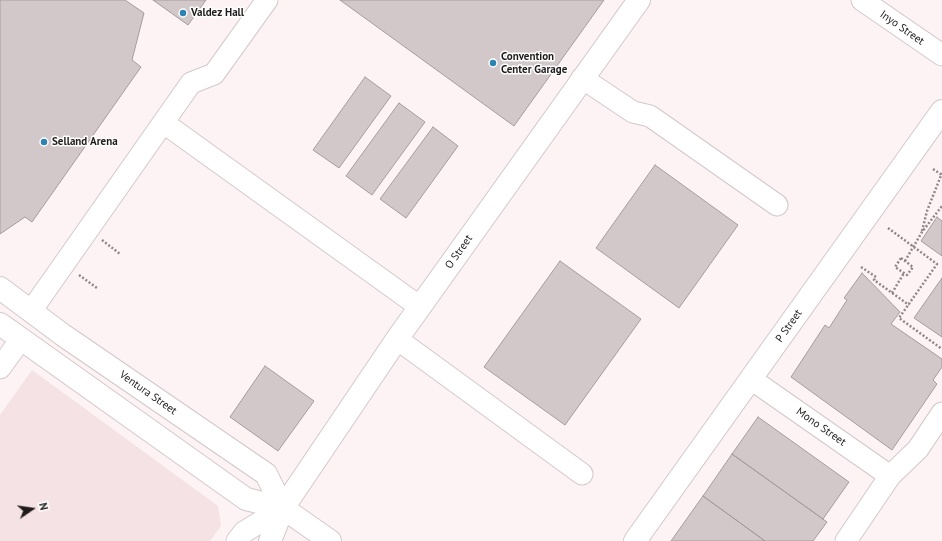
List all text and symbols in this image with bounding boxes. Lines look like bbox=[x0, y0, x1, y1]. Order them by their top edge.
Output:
place label: Valdez Hall bbox=[191, 6, 244, 20]
marker: Valdez Hall bbox=[178, 8, 188, 18]
street label: Inyo Street bbox=[877, 8, 927, 48]
place label: Convention Center Garage bbox=[501, 50, 567, 76]
marker: Convention Center Garage bbox=[488, 58, 498, 68]
place label: Selland Arena bbox=[52, 135, 118, 149]
marker: Selland Arena bbox=[39, 137, 49, 147]
street label: O Street bbox=[443, 232, 475, 272]
street label: P Street bbox=[773, 307, 805, 345]
street label: Ventura Street bbox=[117, 368, 179, 418]
street label: Mono Street bbox=[794, 405, 848, 449]
north arrow bbox=[12, 489, 52, 529]
text: N bbox=[36, 501, 51, 511]

